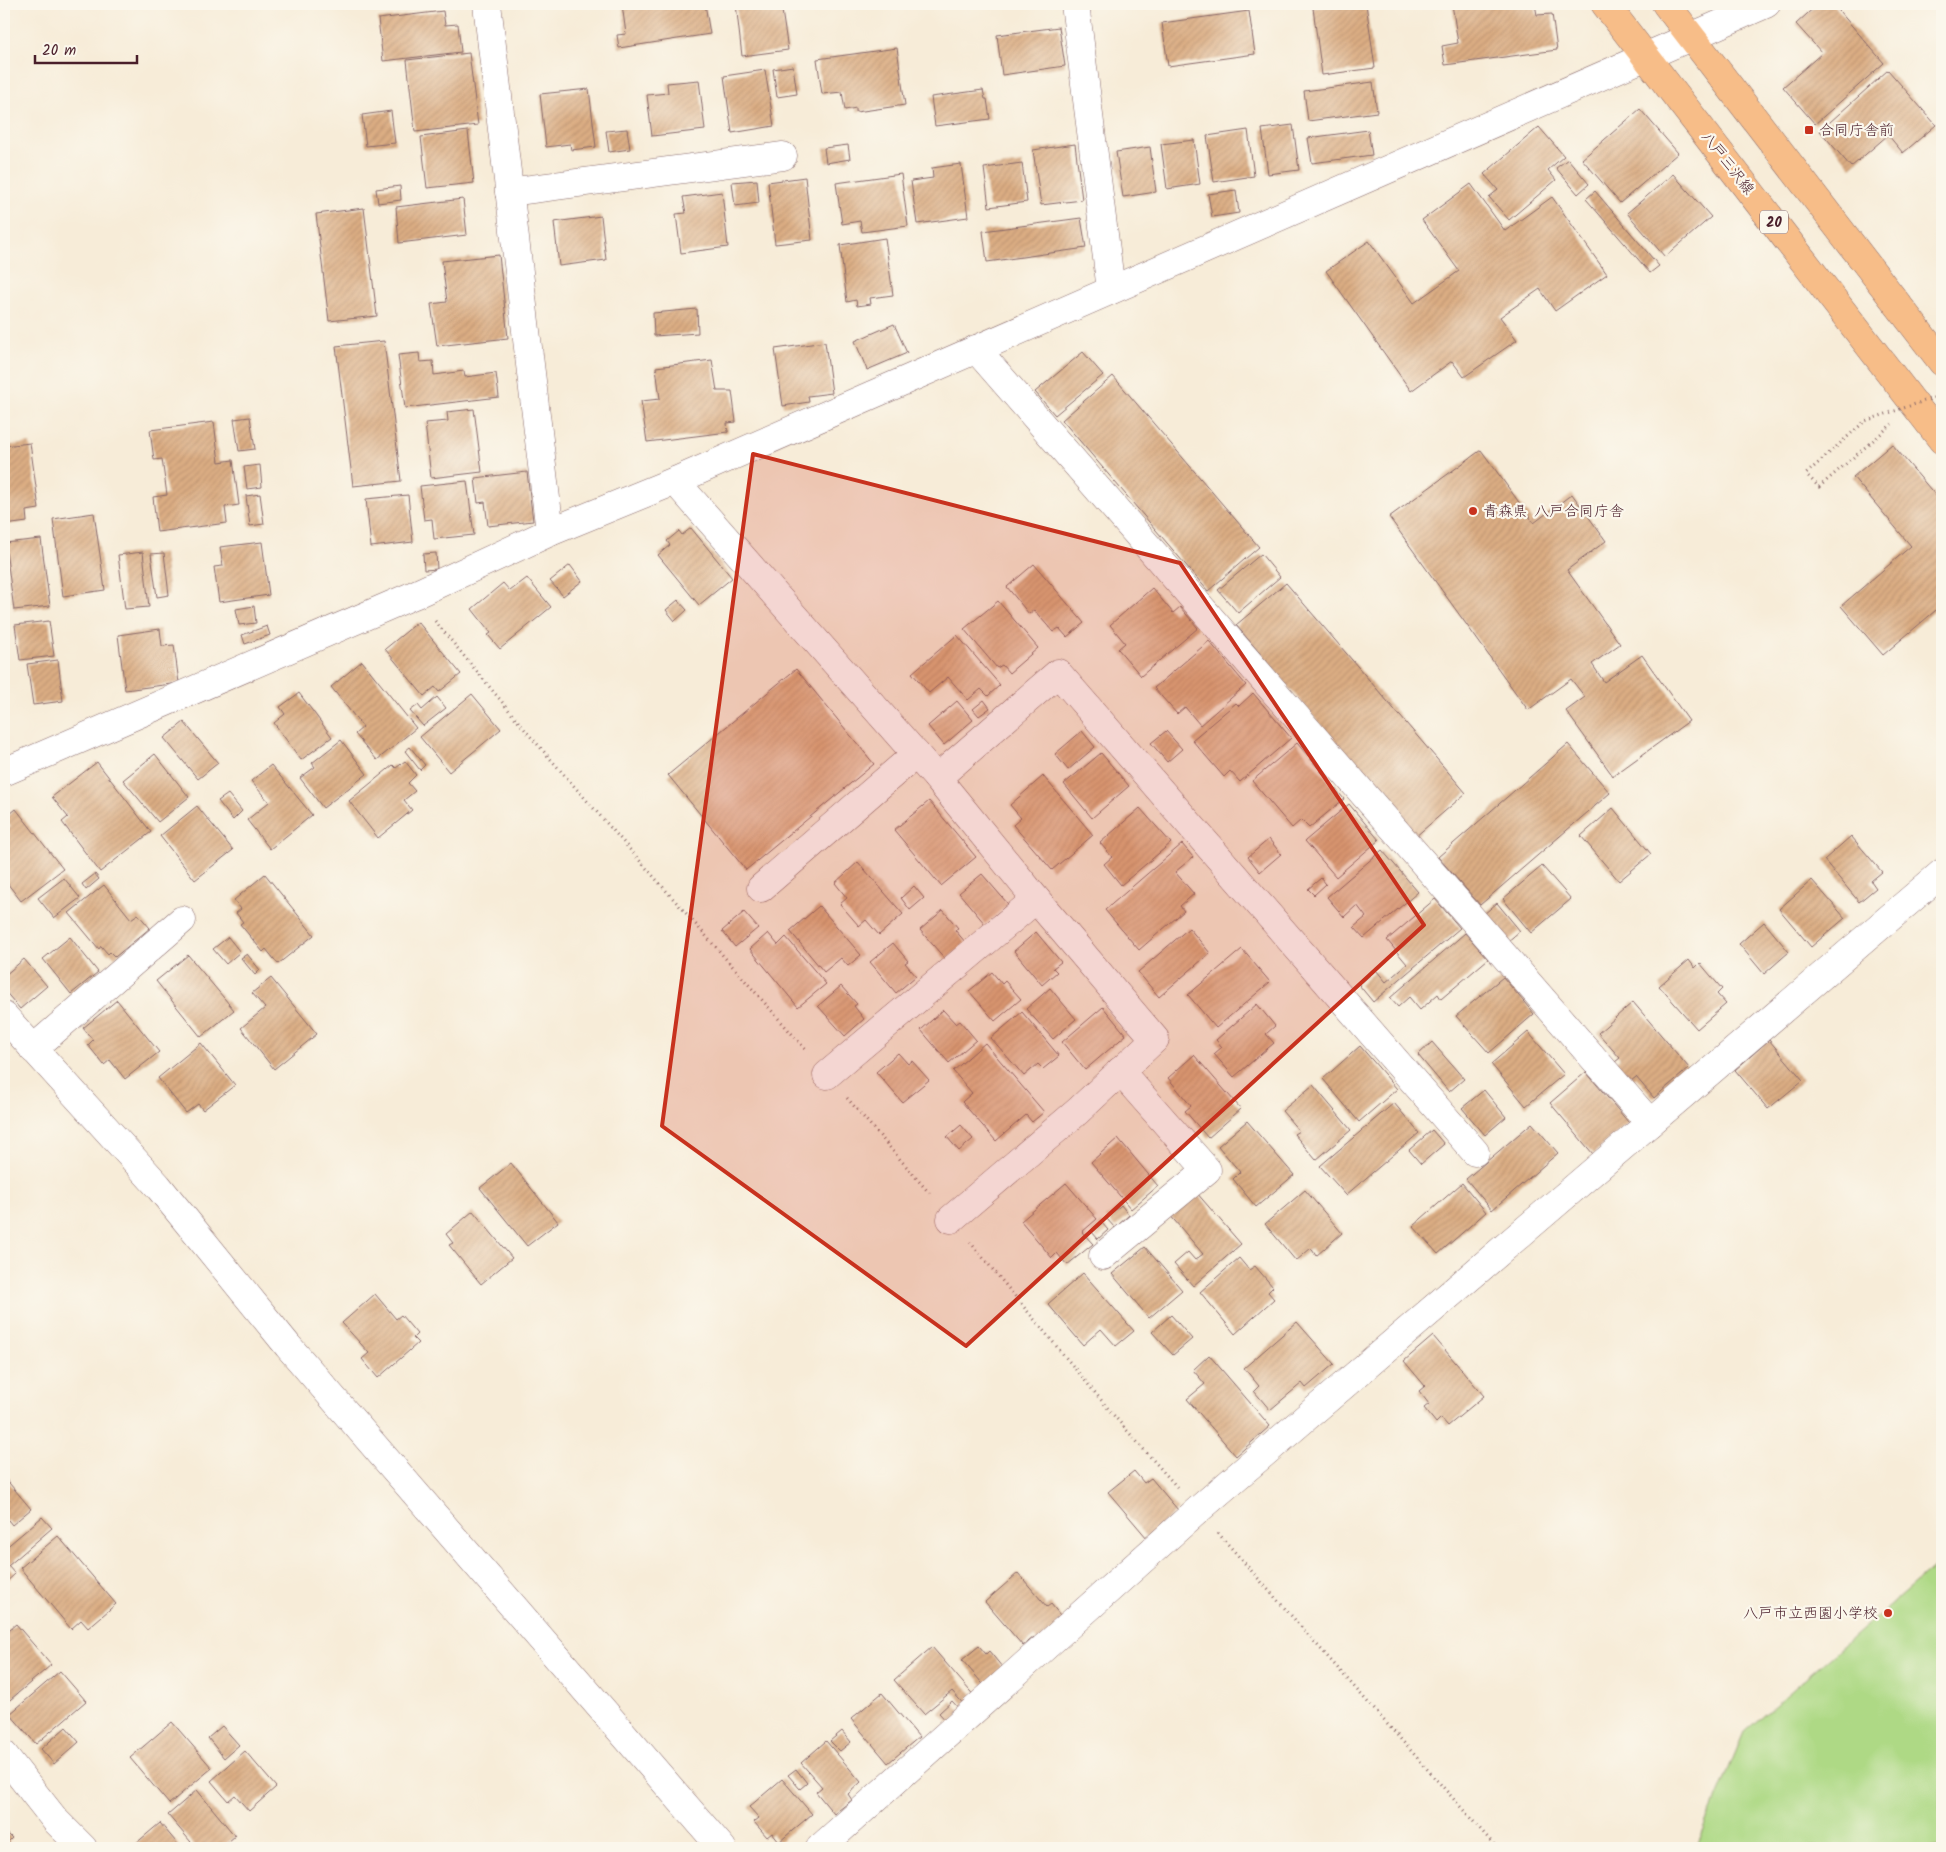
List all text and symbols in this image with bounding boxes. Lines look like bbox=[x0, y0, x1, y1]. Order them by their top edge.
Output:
scale bar bbox=[35, 32, 138, 64]
text: 20 m bbox=[42, 39, 76, 63]
place label: 合同庁舎前 bbox=[1819, 119, 1894, 143]
marker: 合同庁舎前 bbox=[1803, 124, 1815, 136]
street label: 八戸三沢線 bbox=[1695, 127, 1760, 201]
road number: 20 bbox=[1760, 210, 1788, 233]
place label: 青森県 八戸合同庁舎 bbox=[1483, 500, 1624, 524]
marker: 青森県 八戸合同庁舎 bbox=[1467, 505, 1479, 517]
place label: 八戸市立西園小学校 bbox=[1743, 1602, 1878, 1626]
marker: 八戸市立西園小学校 bbox=[1882, 1607, 1894, 1619]

